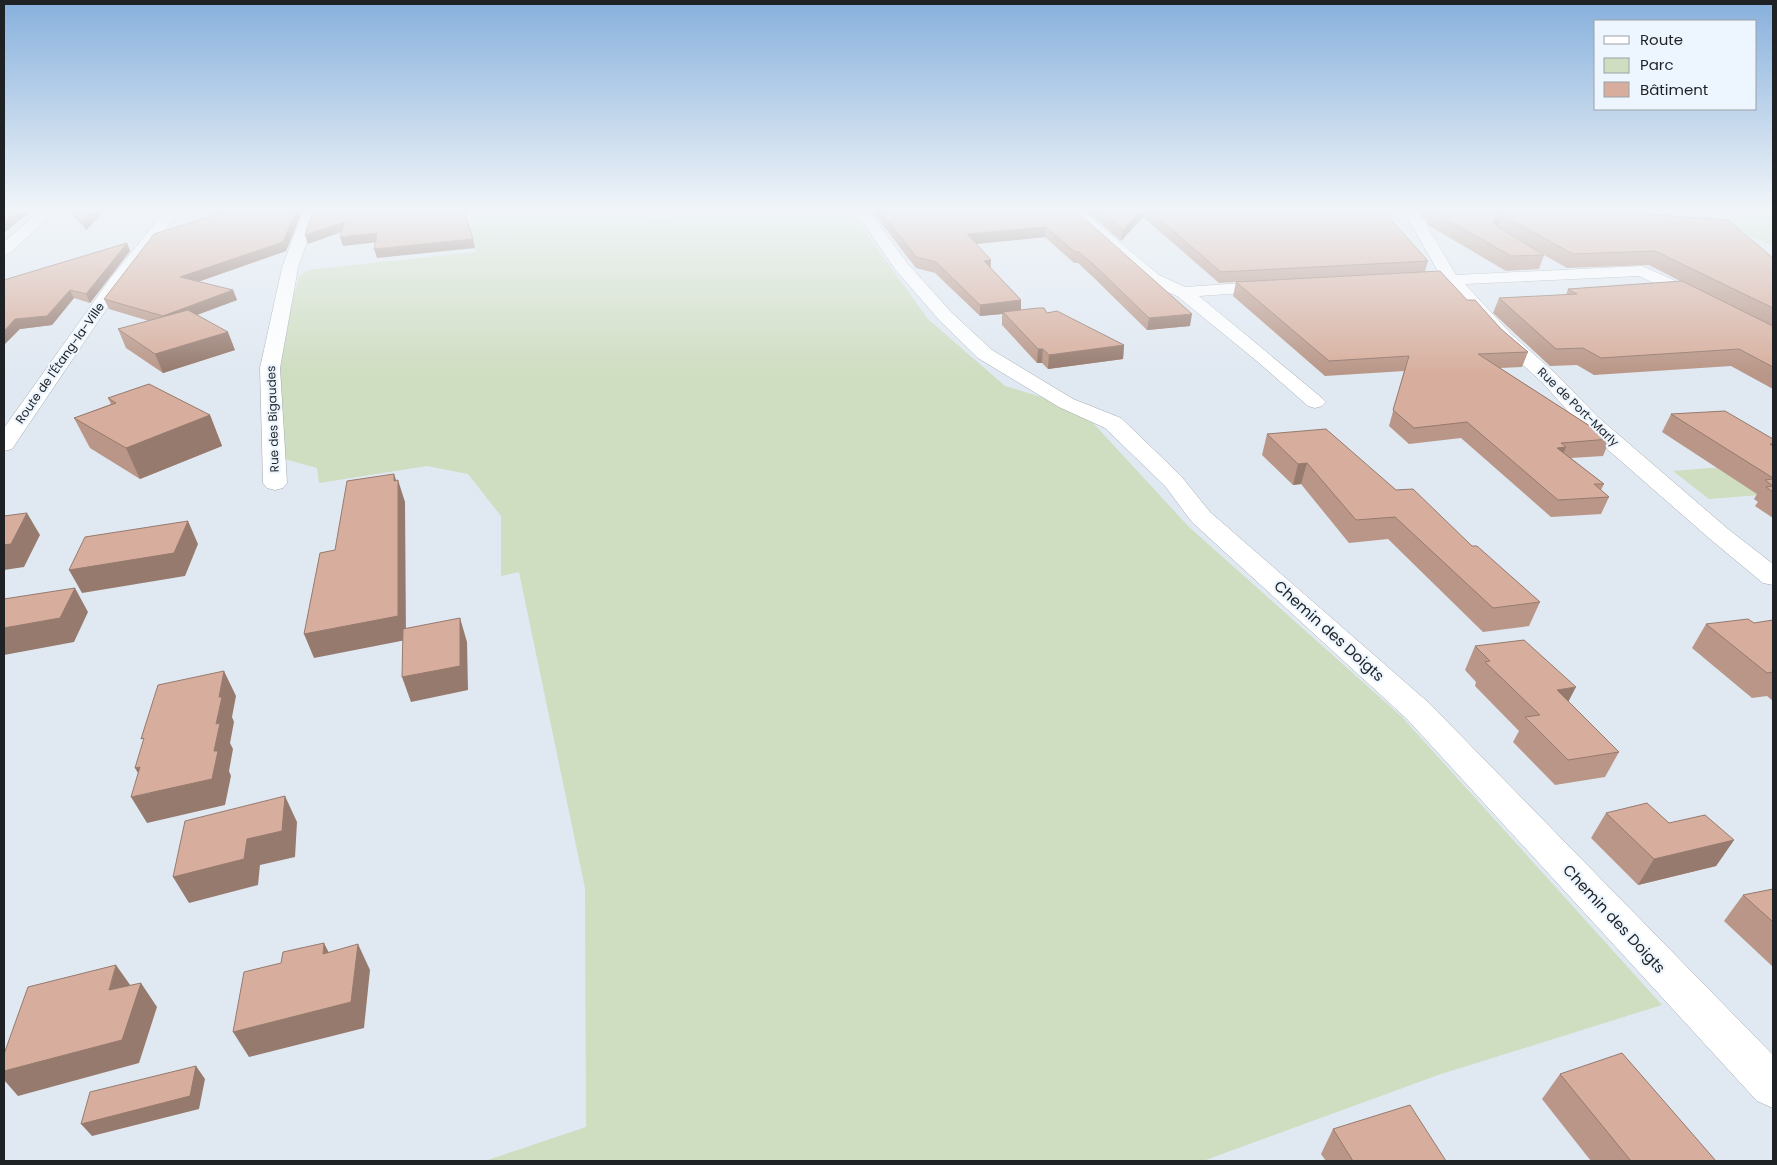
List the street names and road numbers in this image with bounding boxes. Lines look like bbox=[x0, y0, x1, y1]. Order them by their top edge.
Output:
street label: Route de l'Étang-la-Ville bbox=[11, 299, 108, 427]
street label: Rue de Port-Marly bbox=[1534, 363, 1623, 450]
street label: Rue des Bigaudes bbox=[262, 365, 283, 473]
street label: Chemin des Doigts bbox=[1270, 575, 1389, 686]
street label: Chemin des Doigts bbox=[1558, 860, 1671, 978]

